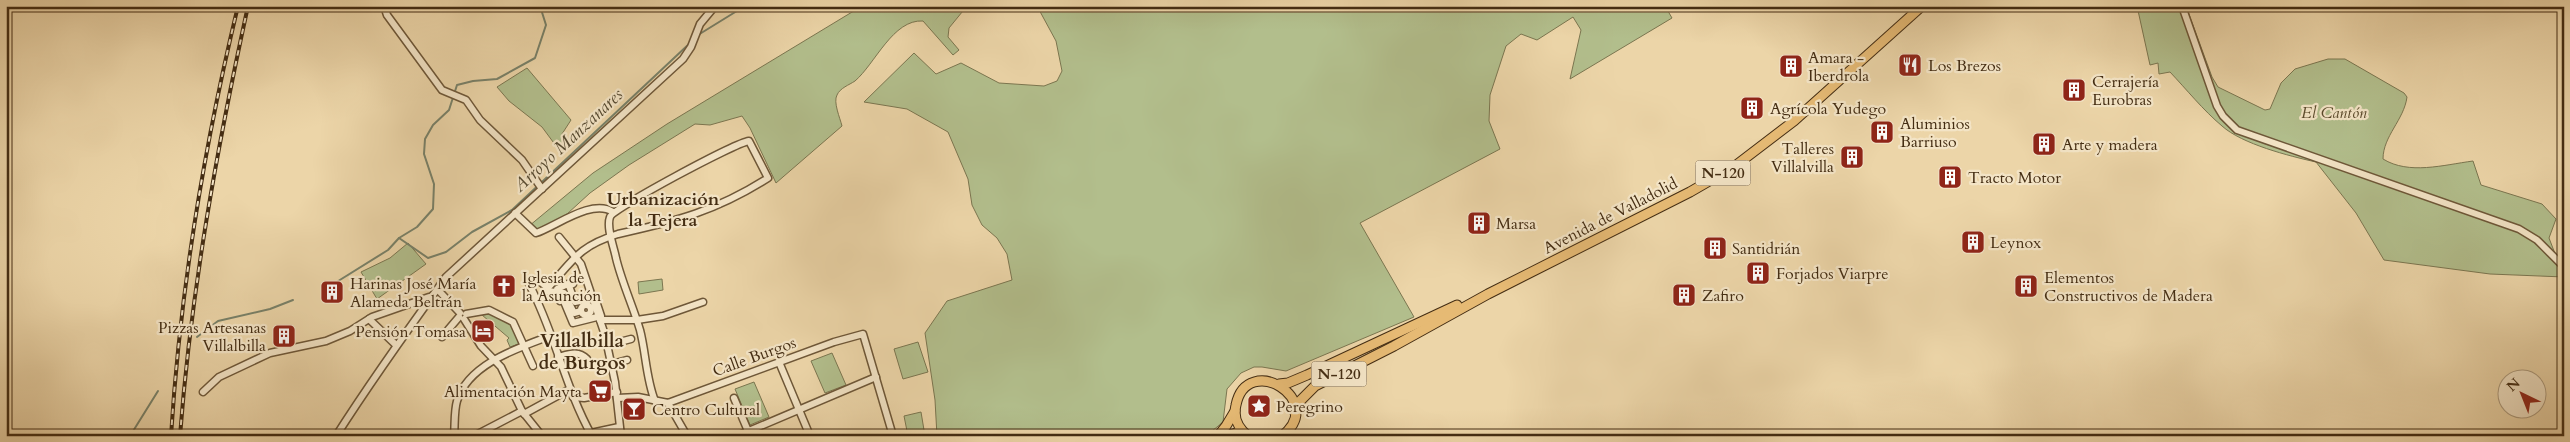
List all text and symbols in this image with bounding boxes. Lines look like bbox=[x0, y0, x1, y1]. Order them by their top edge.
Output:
place label: Amara - Iberdrola bbox=[1808, 47, 1869, 87]
restaurant icon: Los Brezos bbox=[1897, 52, 1923, 78]
building icon: Amara - Iberdrola bbox=[1778, 53, 1804, 79]
place label: Los Brezos bbox=[1928, 55, 2001, 77]
place label: Cerrajería Eurobras bbox=[2092, 71, 2159, 111]
building icon: Cerrajería Eurobras bbox=[2061, 77, 2087, 103]
water label: Arroyo Manzanares bbox=[507, 83, 629, 199]
building icon: Agrícola Yudego bbox=[1739, 95, 1765, 121]
place label: Agrícola Yudego bbox=[1770, 98, 1886, 120]
park label: El Cantón bbox=[2301, 102, 2367, 124]
place label: Aluminios Barriuso bbox=[1900, 113, 1970, 153]
building icon: Aluminios Barriuso bbox=[1869, 119, 1895, 145]
building icon: Arte y madera bbox=[2031, 131, 2057, 157]
place label: Arte y madera bbox=[2062, 134, 2158, 156]
place label: Talleres Villalvilla bbox=[1771, 138, 1834, 178]
building icon: Talleres Villalvilla bbox=[1839, 144, 1865, 170]
road number: N-120 bbox=[1696, 160, 1750, 186]
building icon: Tracto Motor bbox=[1937, 164, 1963, 190]
place label: Tracto Motor bbox=[1968, 167, 2061, 189]
street label: Avenida de Valladolid bbox=[1539, 172, 1682, 259]
district label: Urbanización la Tejera bbox=[607, 187, 720, 233]
building icon: Marsa bbox=[1466, 210, 1492, 236]
place label: Marsa bbox=[1496, 213, 1536, 235]
building icon: Leynox bbox=[1960, 229, 1986, 255]
place label: Leynox bbox=[1990, 232, 2041, 254]
building icon: Santidrián bbox=[1702, 235, 1728, 261]
place label: Santidrián bbox=[1732, 238, 1800, 260]
building icon: Forjados Viarpre bbox=[1745, 260, 1771, 286]
place label: Forjados Viarpre bbox=[1776, 263, 1888, 285]
place label: Iglesia de la Asunción bbox=[522, 267, 601, 307]
place label: Elementos Constructivos de Madera bbox=[2044, 267, 2213, 307]
place label: Harinas José María Alameda Beltrán bbox=[350, 273, 477, 313]
church icon: Iglesia de la Asunción bbox=[491, 273, 517, 299]
building icon: Elementos Constructivos de Madera bbox=[2013, 273, 2039, 299]
building icon: Harinas José María Alameda Beltrán bbox=[319, 279, 345, 305]
building icon: Zafiro bbox=[1671, 282, 1697, 308]
place label: Zafiro bbox=[1702, 285, 1744, 307]
place label: Pizzas Artesanas Villalbilla bbox=[158, 317, 266, 357]
hotel icon: Pensión Tomasa bbox=[470, 318, 496, 344]
place label: Pensión Tomasa bbox=[355, 321, 466, 343]
building icon: Pizzas Artesanas Villalbilla bbox=[271, 323, 297, 349]
district label: Villalbilla de Burgos bbox=[538, 328, 626, 376]
street label: Calle Burgos bbox=[710, 332, 799, 382]
road number: N-120 bbox=[1312, 362, 1366, 386]
north arrow bbox=[2498, 370, 2548, 420]
text: N bbox=[2503, 374, 2524, 396]
supermarket icon: Alimentación Mayta bbox=[587, 378, 613, 404]
place label: Alimentación Mayta bbox=[444, 381, 582, 403]
place icon: Peregrino bbox=[1246, 393, 1272, 419]
bar icon: Centro Cultural bbox=[621, 396, 647, 422]
place label: Peregrino bbox=[1276, 396, 1343, 418]
place label: Centro Cultural bbox=[652, 399, 760, 421]

